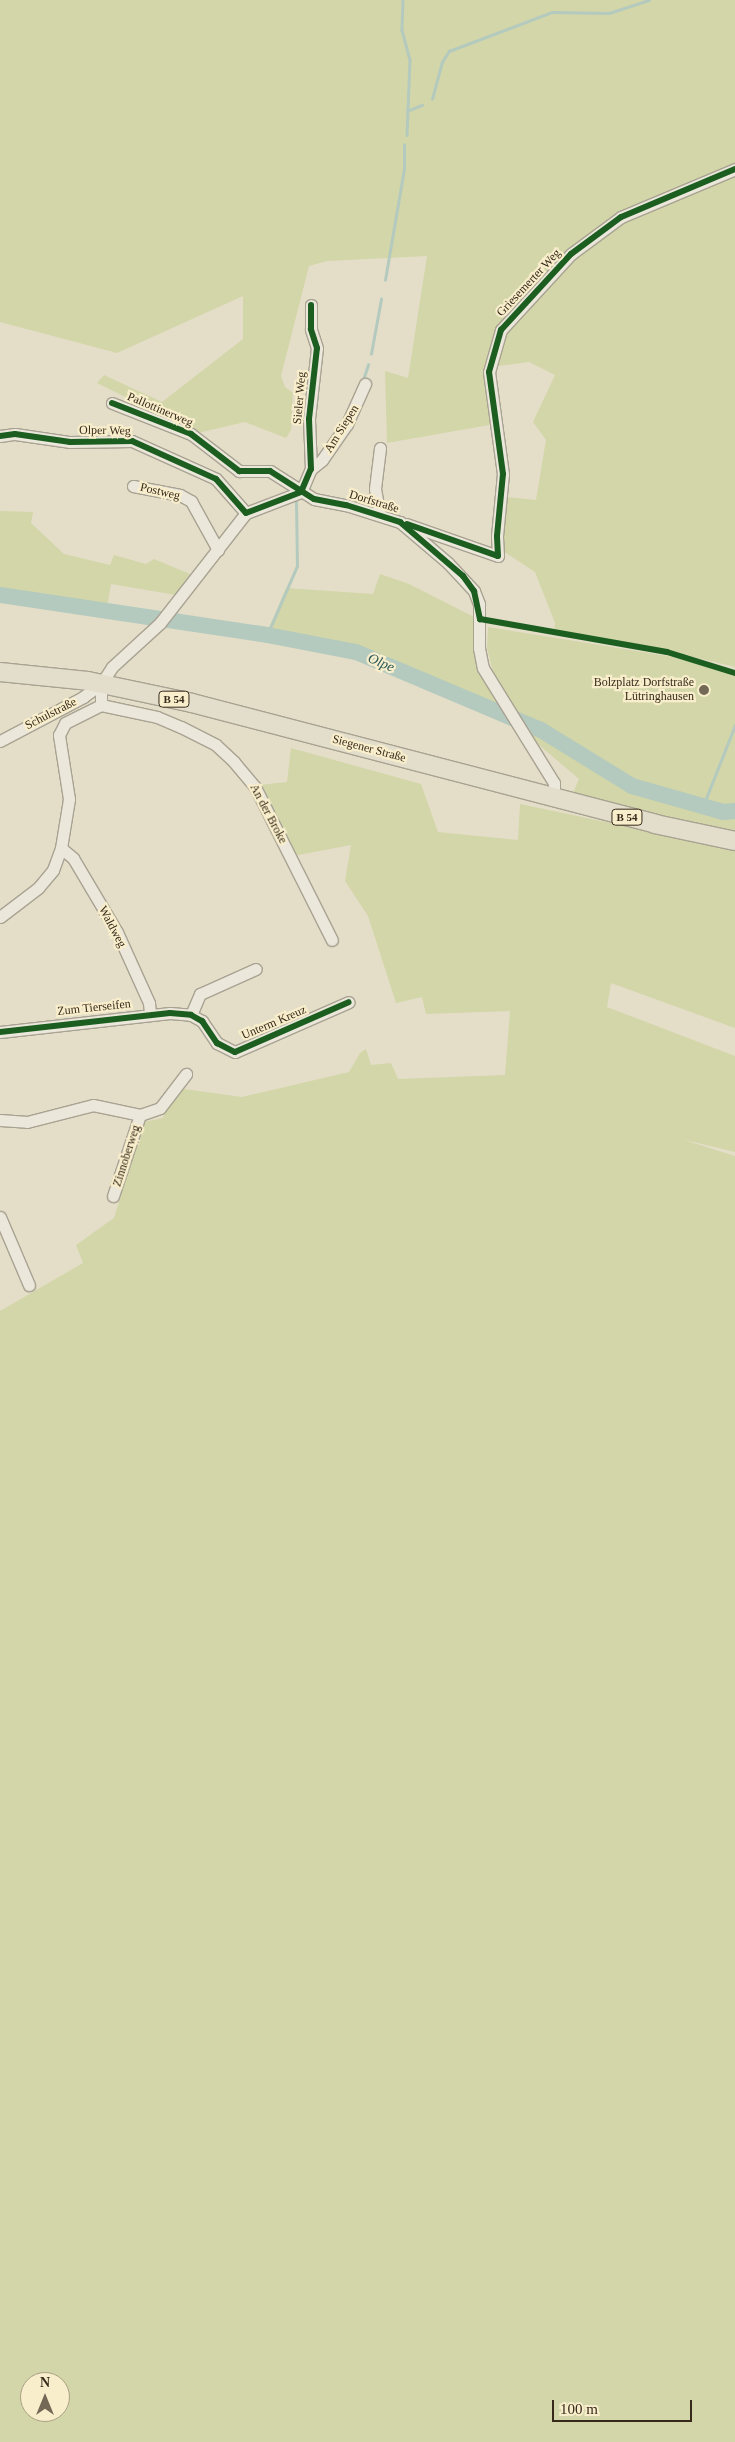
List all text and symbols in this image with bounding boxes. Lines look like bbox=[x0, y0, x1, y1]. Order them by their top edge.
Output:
street label: Griesemerter Weg bbox=[494, 246, 564, 320]
street label: Sieler Weg bbox=[291, 371, 309, 425]
street label: Pallottinerweg bbox=[125, 390, 195, 430]
street label: Am Siepen bbox=[322, 402, 362, 456]
street label: Olper Weg bbox=[79, 423, 131, 439]
street label: Postweg bbox=[139, 480, 181, 504]
street label: Dorfstraße bbox=[347, 488, 401, 516]
water label: Olpe bbox=[365, 650, 397, 676]
place label: Bolzplatz Dorfstraße Lütringhausen bbox=[594, 676, 694, 704]
marker: Bolzplatz Dorfstraße Lütringhausen bbox=[698, 684, 710, 696]
road number: B 54 bbox=[158, 691, 190, 708]
street label: Schulstraße bbox=[23, 695, 79, 733]
street label: Siegener Straße bbox=[331, 732, 407, 766]
street label: An der Broke bbox=[246, 782, 290, 846]
road number: B 54 bbox=[611, 809, 643, 826]
street label: Waldweg bbox=[95, 904, 129, 950]
street label: Zum Tierseifen bbox=[57, 997, 131, 1019]
street label: Unterm Kreuz bbox=[239, 1003, 309, 1043]
street label: Zinnoberweg bbox=[110, 1123, 144, 1189]
north arrow bbox=[20, 2372, 70, 2422]
text: N bbox=[40, 2375, 50, 2390]
scale bar bbox=[555, 2390, 695, 2422]
text: 100 m bbox=[560, 2401, 598, 2417]

